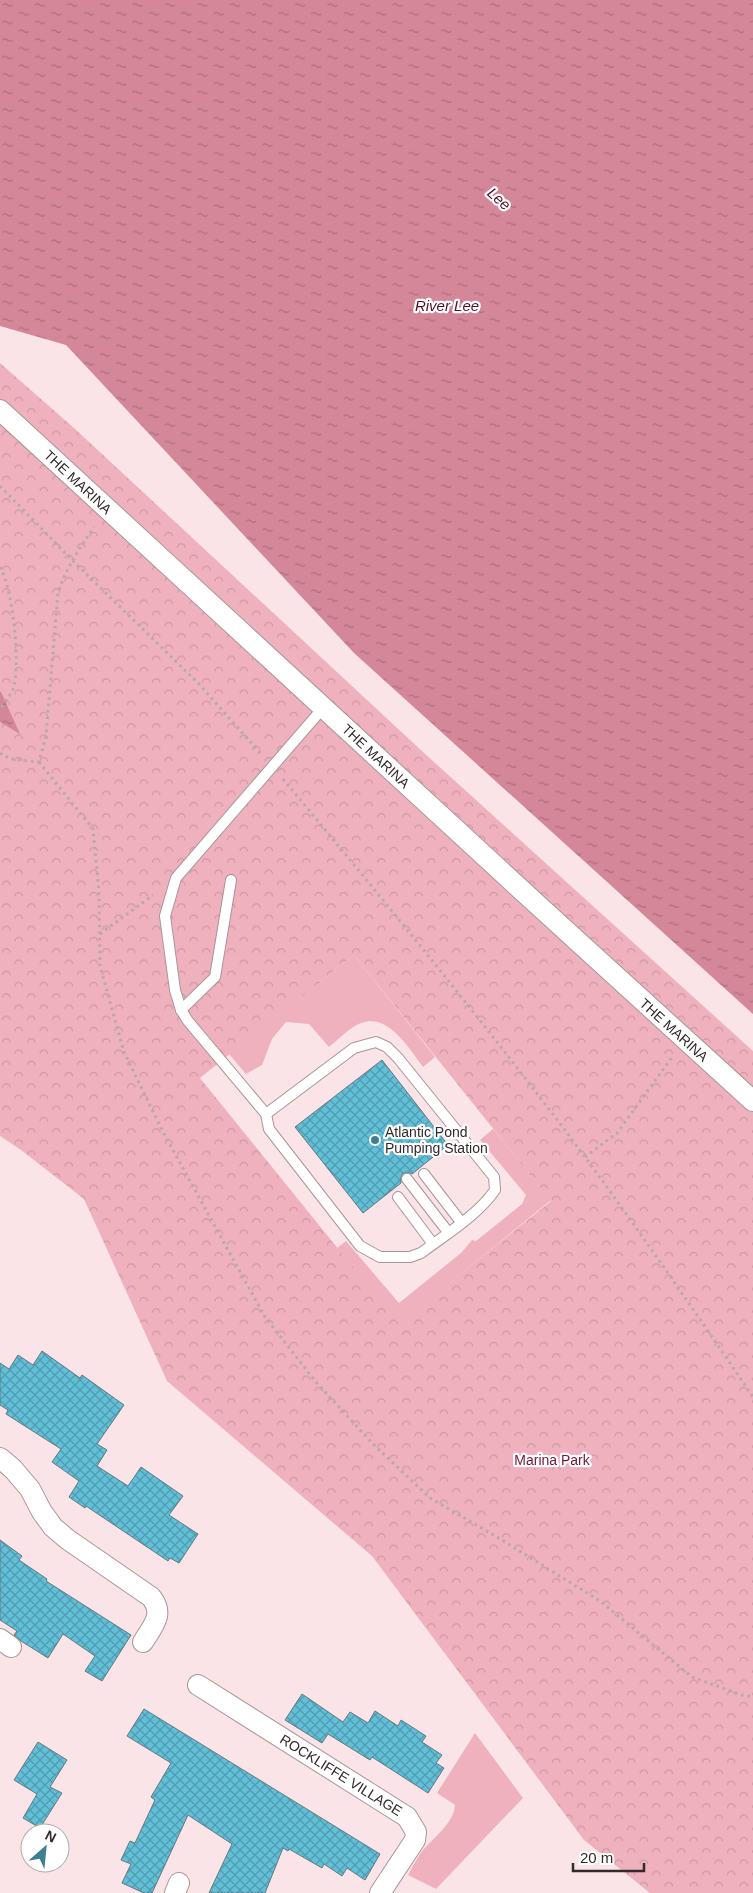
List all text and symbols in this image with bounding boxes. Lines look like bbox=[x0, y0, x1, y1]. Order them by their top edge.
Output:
water label: Lee bbox=[484, 184, 514, 213]
water label: River Lee bbox=[415, 297, 479, 314]
street label: THE MARINA bbox=[41, 447, 116, 518]
street label: THE MARINA bbox=[339, 721, 414, 792]
street label: THE MARINA bbox=[637, 995, 712, 1065]
place label: Atlantic Pond Pumping Station bbox=[385, 1124, 488, 1156]
marker: Atlantic Pond Pumping Station bbox=[369, 1134, 381, 1146]
park label: Marina Park bbox=[514, 1452, 591, 1468]
street label: ROCKLIFFE VILLAGE bbox=[277, 1731, 405, 1819]
north arrow bbox=[20, 1823, 70, 1873]
text: N bbox=[43, 1827, 59, 1846]
scale bar bbox=[573, 1840, 644, 1872]
text: 20 m bbox=[580, 1849, 613, 1866]

